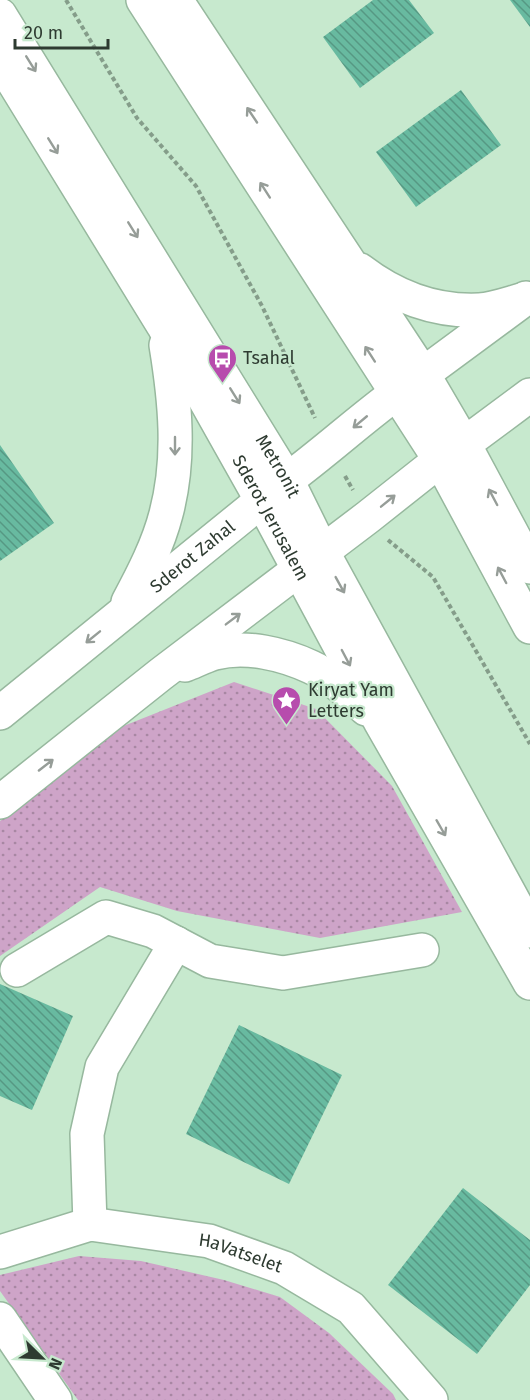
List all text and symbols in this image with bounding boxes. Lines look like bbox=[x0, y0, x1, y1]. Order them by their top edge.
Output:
scale bar bbox=[15, 12, 108, 50]
text: 20 m bbox=[24, 22, 63, 44]
one-way arrow bbox=[25, 55, 37, 72]
one-way arrow bbox=[246, 107, 258, 124]
one-way arrow bbox=[47, 137, 59, 154]
one-way arrow bbox=[258, 182, 270, 199]
one-way arrow bbox=[126, 222, 139, 239]
bus stop icon: Tsahal bbox=[206, 342, 238, 384]
one-way arrow bbox=[364, 346, 376, 363]
place label: Tsahal bbox=[243, 347, 295, 369]
one-way arrow bbox=[229, 388, 242, 405]
one-way arrow bbox=[352, 416, 368, 429]
street label: Metronit bbox=[251, 431, 305, 502]
one-way arrow bbox=[169, 435, 181, 455]
street label: Sderot Jerusalem bbox=[227, 451, 314, 584]
one-way arrow bbox=[487, 489, 498, 507]
one-way arrow bbox=[379, 495, 395, 508]
street label: Sderot Zahal bbox=[146, 516, 239, 598]
one-way arrow bbox=[496, 567, 507, 585]
one-way arrow bbox=[334, 576, 346, 593]
one-way arrow bbox=[224, 613, 240, 626]
one-way arrow bbox=[85, 630, 101, 643]
one-way arrow bbox=[340, 649, 352, 666]
place label: Kiryat Yam Letters bbox=[308, 679, 394, 722]
place icon: Kiryat Yam Letters bbox=[271, 684, 303, 726]
one-way arrow bbox=[38, 759, 54, 772]
one-way arrow bbox=[436, 819, 448, 836]
street label: HaVatselet bbox=[197, 1229, 286, 1278]
north arrow bbox=[12, 1328, 72, 1388]
text: N bbox=[44, 1355, 66, 1373]

